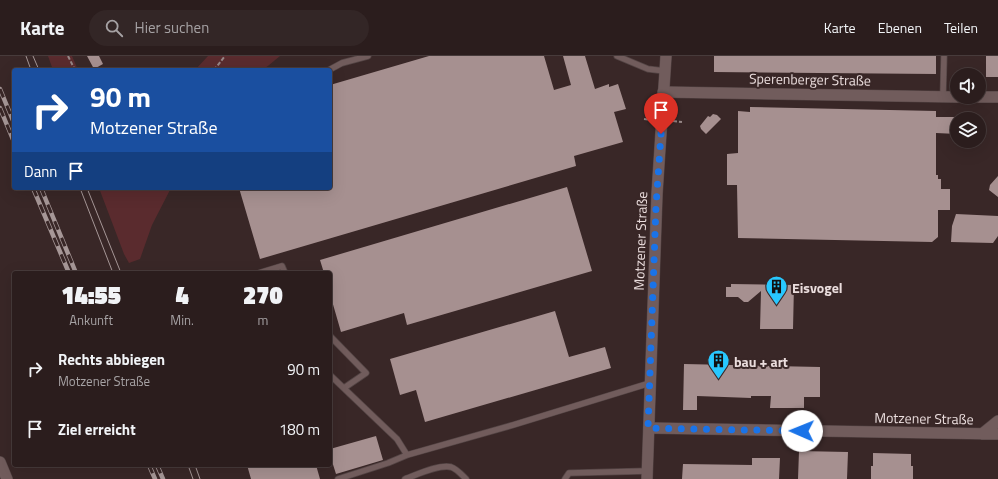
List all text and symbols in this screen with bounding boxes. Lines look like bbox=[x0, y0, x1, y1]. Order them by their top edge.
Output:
search box bbox=[89, 10, 369, 46]
text: Karte bbox=[20, 13, 65, 42]
text: Hier suchen bbox=[135, 16, 209, 39]
icon: search bbox=[103, 17, 125, 39]
text: Karte bbox=[824, 17, 856, 38]
text: Ebenen bbox=[878, 17, 922, 38]
text: Teilen bbox=[944, 17, 978, 38]
street label: Sperenberger Straße bbox=[749, 67, 871, 91]
map controls bbox=[950, 68, 986, 148]
button: sound bbox=[950, 68, 986, 104]
text: 90 m bbox=[90, 75, 151, 118]
icon: right bbox=[24, 84, 76, 136]
pin bbox=[644, 93, 678, 134]
icon: arrive bbox=[650, 99, 672, 121]
button: layers bbox=[950, 112, 986, 148]
text: Motzener Straße bbox=[90, 114, 218, 141]
text: Dann bbox=[24, 160, 57, 183]
icon: arrive bbox=[65, 160, 87, 182]
street label: Motzener Straße bbox=[628, 191, 652, 291]
building icon: Eisvogel bbox=[764, 274, 790, 307]
text: 14:55 bbox=[61, 277, 121, 313]
text: 4 bbox=[175, 277, 189, 313]
text: 270 bbox=[243, 277, 283, 313]
place label: Eisvogel bbox=[792, 277, 843, 298]
text: Ankunft bbox=[69, 310, 113, 330]
text: Min. bbox=[170, 310, 194, 330]
text: m bbox=[257, 310, 268, 330]
text: Rechts abbiegen bbox=[58, 348, 165, 371]
building icon: bau + art bbox=[705, 348, 731, 381]
place label: bau + art bbox=[734, 351, 788, 372]
icon: right bbox=[24, 358, 46, 380]
text: 90 m bbox=[287, 358, 320, 381]
text: Motzener Straße bbox=[58, 371, 150, 391]
street label: Motzener Straße bbox=[874, 407, 974, 429]
position arrow bbox=[781, 410, 823, 452]
icon: arrive bbox=[24, 418, 46, 440]
text: Ziel erreicht bbox=[58, 418, 136, 441]
text: 180 m bbox=[279, 418, 320, 441]

